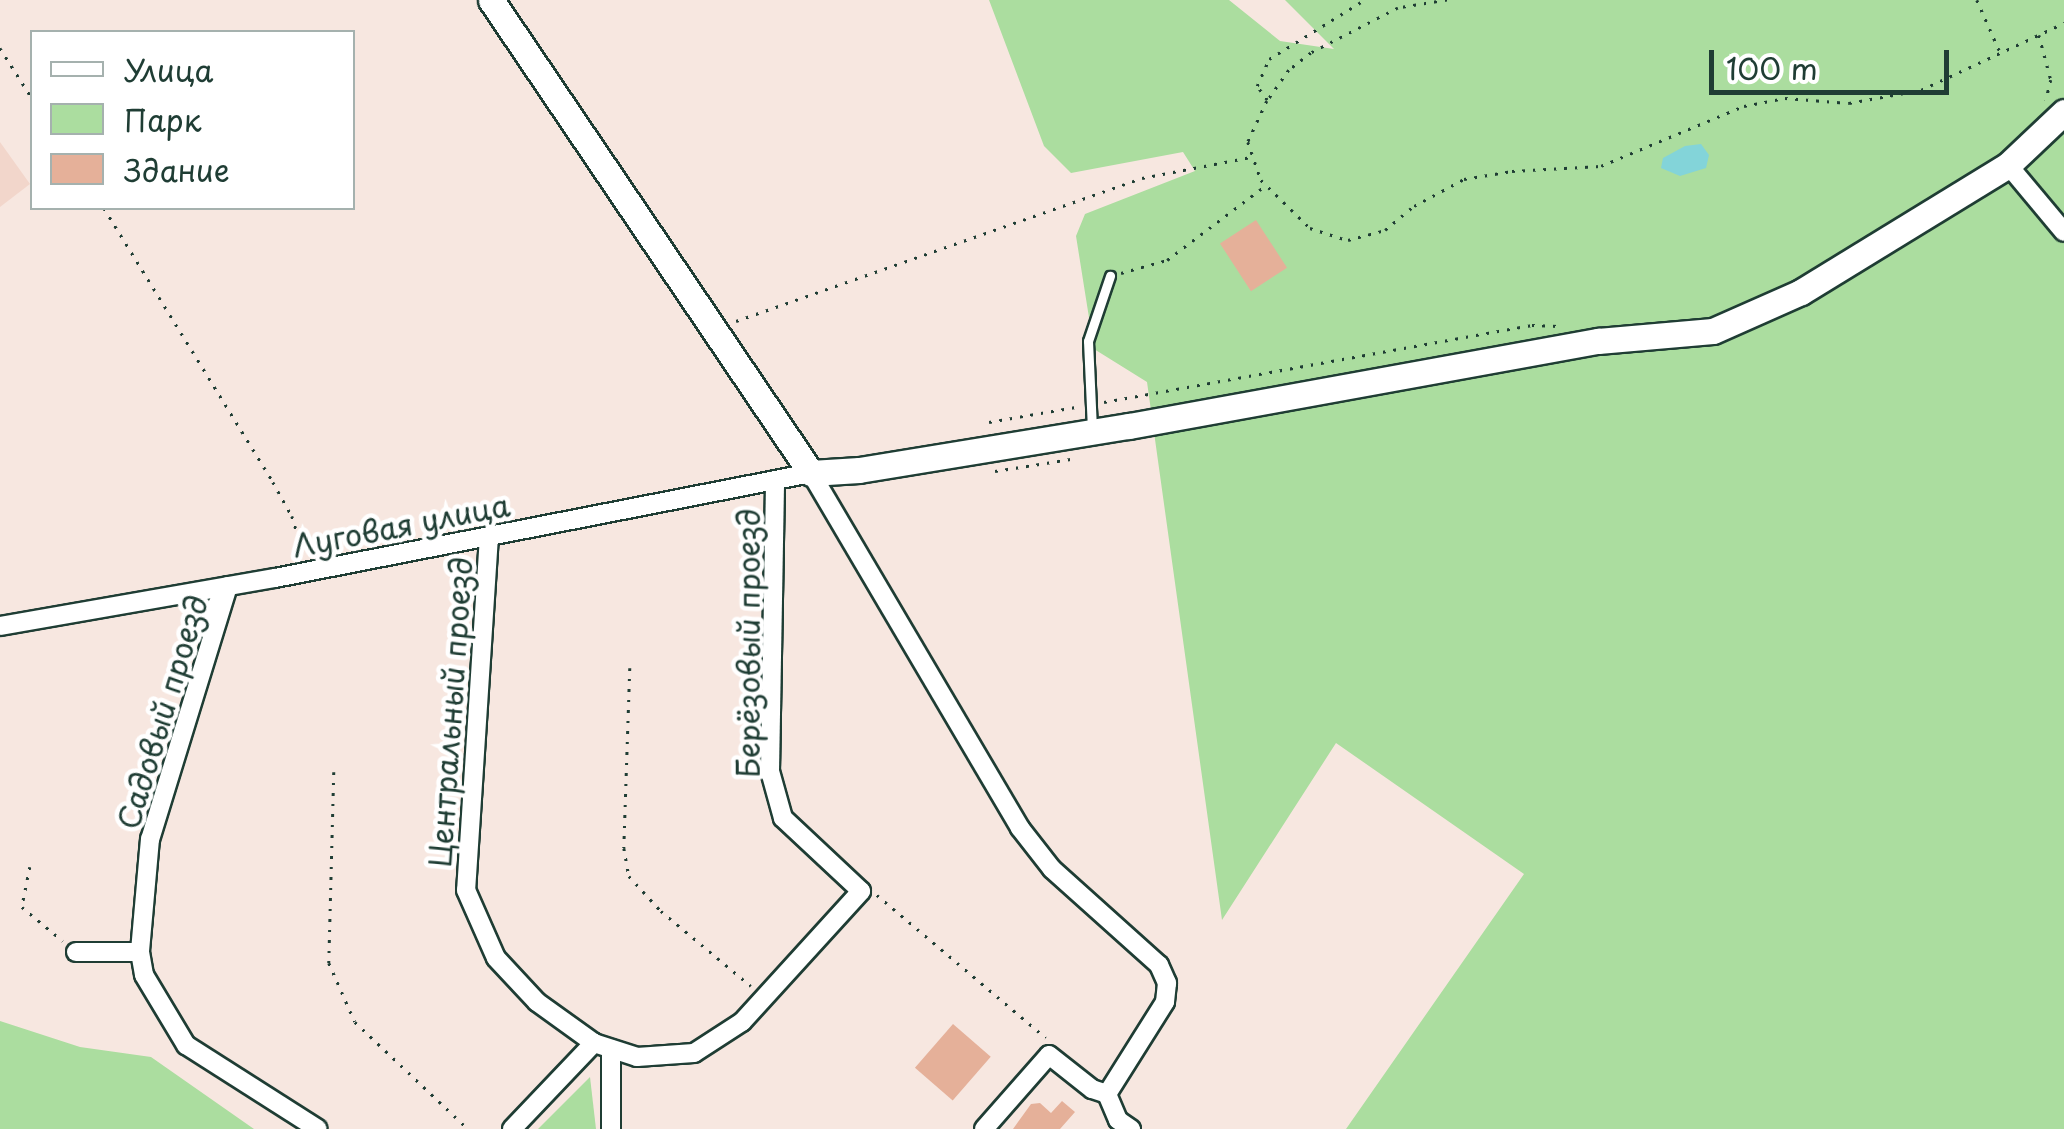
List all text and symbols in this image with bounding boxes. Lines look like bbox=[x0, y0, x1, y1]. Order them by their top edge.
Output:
legend bbox=[30, 30, 355, 210]
scale bar bbox=[1714, 30, 1954, 92]
text: 100 m bbox=[1726, 45, 1818, 90]
text: Улица bbox=[124, 47, 213, 92]
text: Парк bbox=[124, 97, 201, 142]
text: Здание bbox=[124, 147, 230, 192]
street label: Луговая улица bbox=[289, 486, 513, 564]
street label: Берёзовый проезд bbox=[730, 509, 766, 777]
street label: Центральный проезд bbox=[421, 556, 479, 868]
street label: Садовый проезд bbox=[109, 591, 215, 833]

